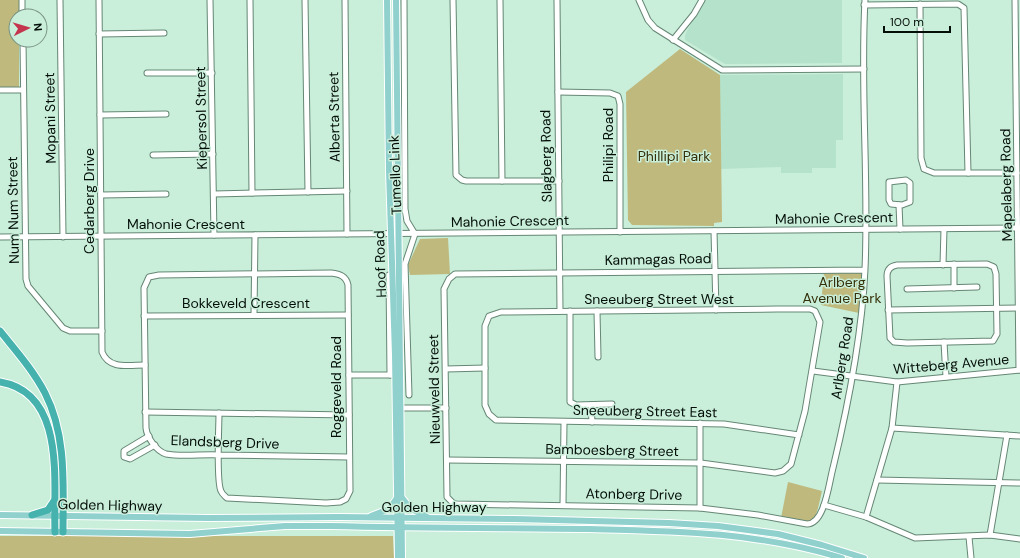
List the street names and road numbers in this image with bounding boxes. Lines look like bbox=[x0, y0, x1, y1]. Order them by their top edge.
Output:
street label: Kiepersol Street bbox=[191, 66, 211, 170]
street label: Alberta Street bbox=[324, 71, 344, 163]
street label: Mopani Street bbox=[40, 72, 60, 164]
street label: Philipi Road bbox=[599, 108, 617, 182]
street label: Slagberg Road bbox=[536, 110, 556, 202]
street label: Mapelaberg Road bbox=[996, 128, 1016, 242]
street label: Tumello Link bbox=[385, 135, 405, 215]
street label: Cedarberg Drive bbox=[80, 148, 98, 254]
street label: Num Num Street bbox=[3, 156, 23, 264]
street label: Mahonie Crescent bbox=[775, 208, 893, 228]
street label: Mahonie Crescent bbox=[451, 211, 569, 231]
street label: Mahonie Crescent bbox=[127, 215, 245, 233]
street label: Hoof Road bbox=[370, 230, 390, 298]
street label: Kammagas Road bbox=[604, 249, 712, 269]
street label: Sneeuberg Street West bbox=[584, 290, 734, 308]
street label: Bokkeveld Crescent bbox=[182, 294, 310, 312]
street label: Arlberg Road bbox=[827, 315, 857, 401]
street label: Nieuwveld Street bbox=[424, 334, 444, 444]
street label: Roggeveld Road bbox=[327, 336, 345, 438]
street label: Witteberg Avenue bbox=[892, 350, 1010, 378]
street label: Sneeuberg Street East bbox=[573, 401, 717, 421]
street label: Elandsberg Drive bbox=[170, 431, 280, 453]
street label: Bamboesberg Street bbox=[545, 440, 679, 460]
street label: Atonberg Drive bbox=[585, 484, 683, 504]
street label: Golden Highway bbox=[57, 495, 163, 515]
street label: Golden Highway bbox=[382, 498, 487, 516]

